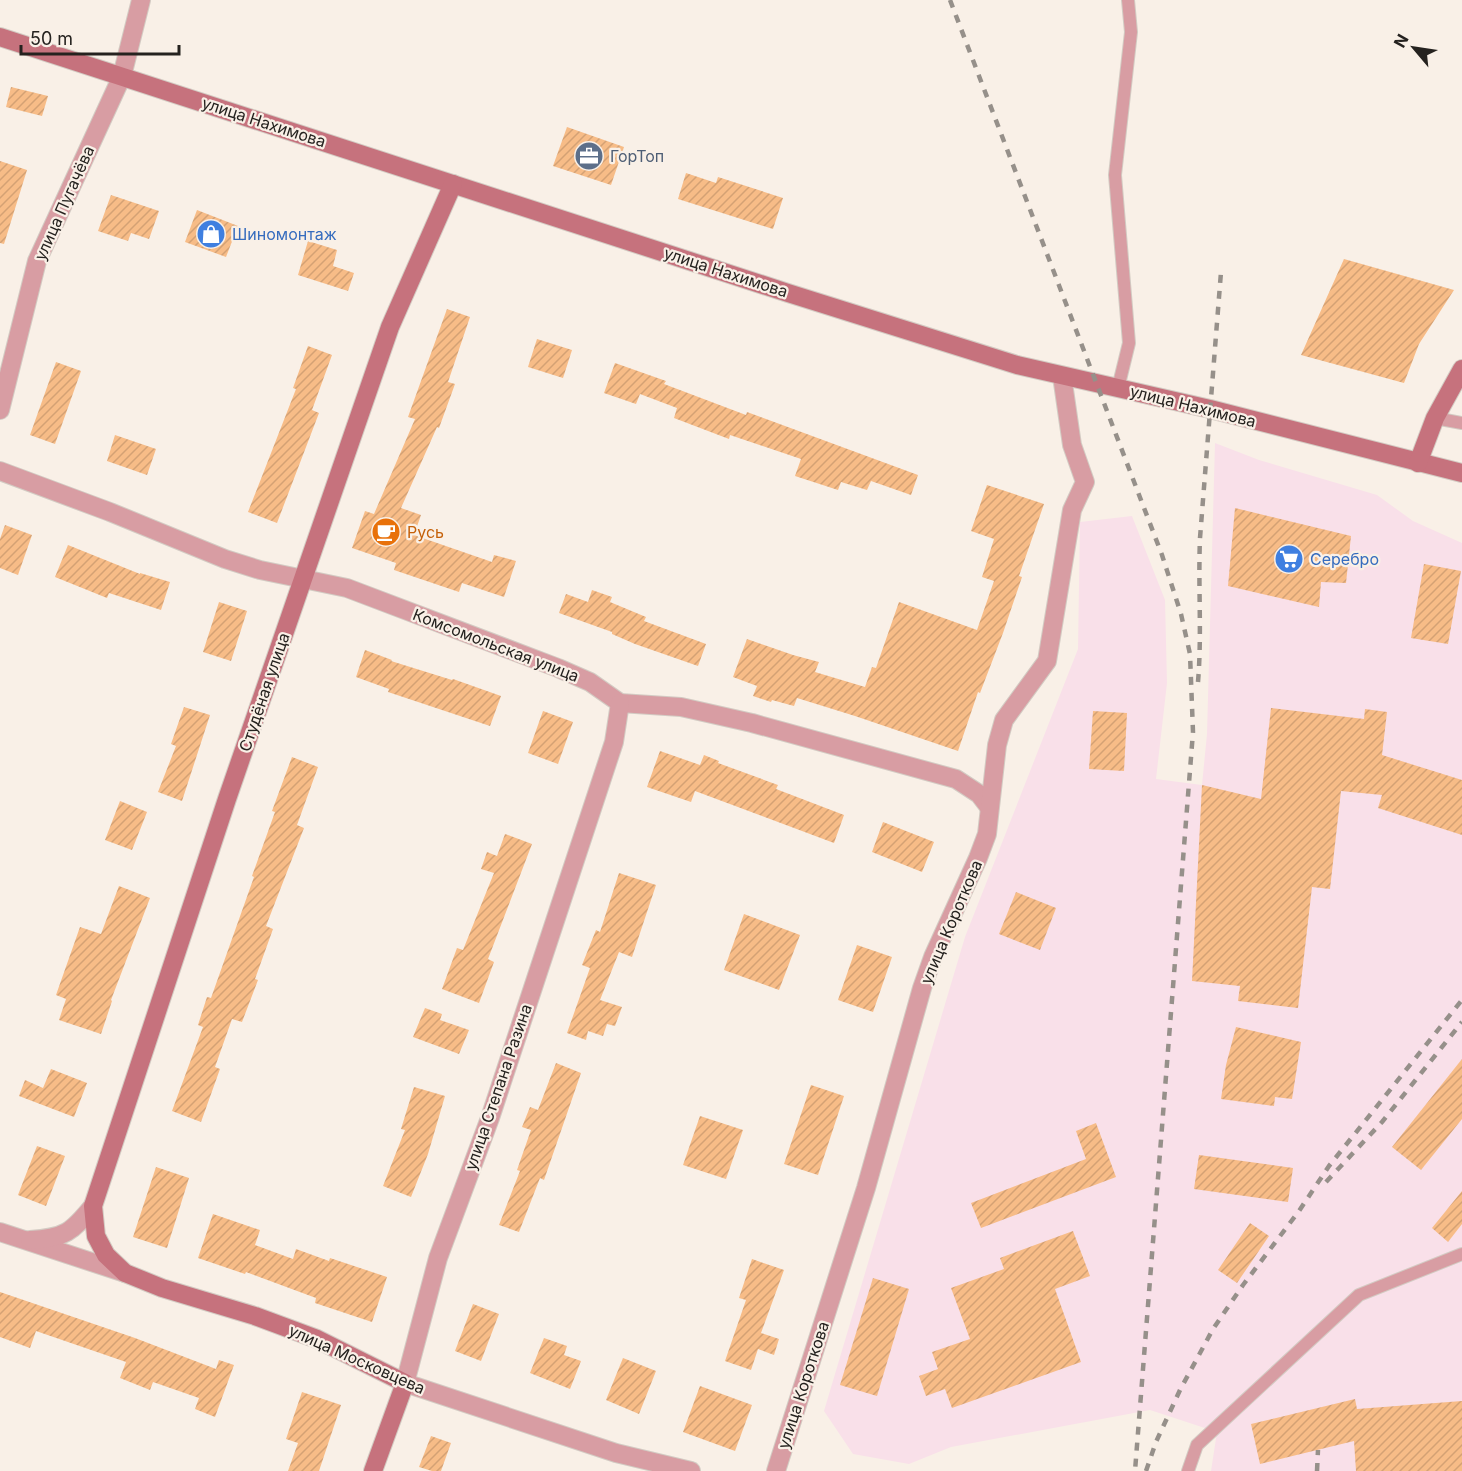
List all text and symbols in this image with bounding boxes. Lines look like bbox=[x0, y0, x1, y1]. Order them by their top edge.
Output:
scale bar bbox=[21, 18, 178, 56]
north arrow bbox=[1384, 18, 1444, 78]
text: 50 m bbox=[30, 28, 73, 49]
text: N bbox=[1389, 31, 1413, 51]
street label: улица Нахимова bbox=[200, 93, 328, 151]
office icon: ГорТоп bbox=[573, 140, 605, 172]
street label: улица Пугачёва bbox=[30, 143, 98, 263]
place label: ГорТоп bbox=[610, 146, 664, 166]
shop icon: Шиномонтаж bbox=[195, 218, 227, 250]
place label: Шиномонтаж bbox=[232, 224, 337, 244]
street label: улица Нахимова bbox=[662, 243, 790, 301]
street label: улица Нахимова bbox=[1128, 381, 1258, 431]
cafe icon: Русь bbox=[370, 516, 402, 548]
place label: Русь bbox=[407, 522, 444, 542]
supermarket icon: Серебро bbox=[1273, 543, 1305, 575]
place label: Серебро bbox=[1310, 549, 1379, 569]
street label: Комсомольская улица bbox=[410, 604, 582, 686]
street label: Студёная улица bbox=[234, 630, 294, 754]
street label: улица Короткова bbox=[916, 857, 986, 987]
street label: улица Степана Разина bbox=[460, 1001, 536, 1173]
street label: улица Короткова bbox=[773, 1319, 833, 1451]
street label: улица Московцева bbox=[286, 1320, 428, 1398]

